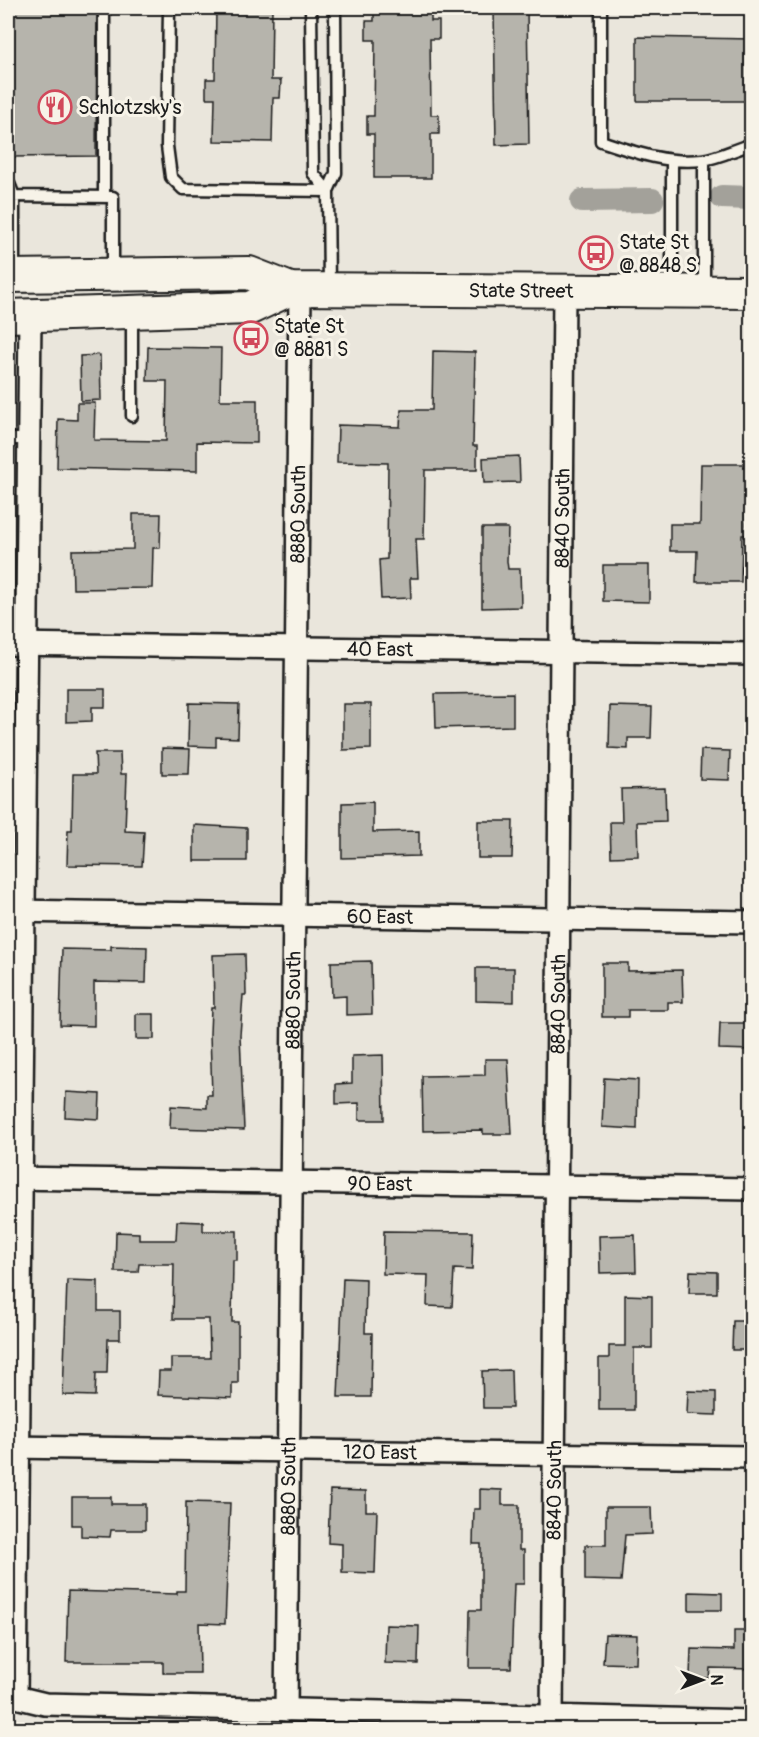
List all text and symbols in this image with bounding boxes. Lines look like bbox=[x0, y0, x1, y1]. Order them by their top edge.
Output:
restaurant icon: Schlotzsky's bbox=[37, 89, 73, 125]
place label: Schlotzsky's bbox=[78, 95, 182, 120]
place label: State St @ 8848 S bbox=[619, 230, 697, 278]
bus stop icon: State St @ 8848 S bbox=[578, 235, 614, 271]
street label: State Street bbox=[468, 278, 574, 303]
place label: State St @ 8881 S bbox=[274, 314, 348, 362]
bus stop icon: State St @ 8881 S bbox=[233, 320, 269, 356]
street label: 8880 South bbox=[285, 465, 311, 563]
street label: 8840 South bbox=[549, 468, 575, 568]
street label: 40 East bbox=[347, 636, 414, 662]
street label: 60 East bbox=[347, 904, 414, 930]
street label: 8880 South bbox=[280, 951, 306, 1049]
street label: 8840 South bbox=[545, 954, 571, 1054]
street label: 90 East bbox=[347, 1171, 414, 1196]
street label: 8880 South bbox=[275, 1437, 301, 1535]
street label: 120 East bbox=[343, 1439, 418, 1465]
street label: 8840 South bbox=[541, 1440, 567, 1540]
north arrow bbox=[672, 1650, 732, 1710]
text: N bbox=[706, 1675, 726, 1686]

